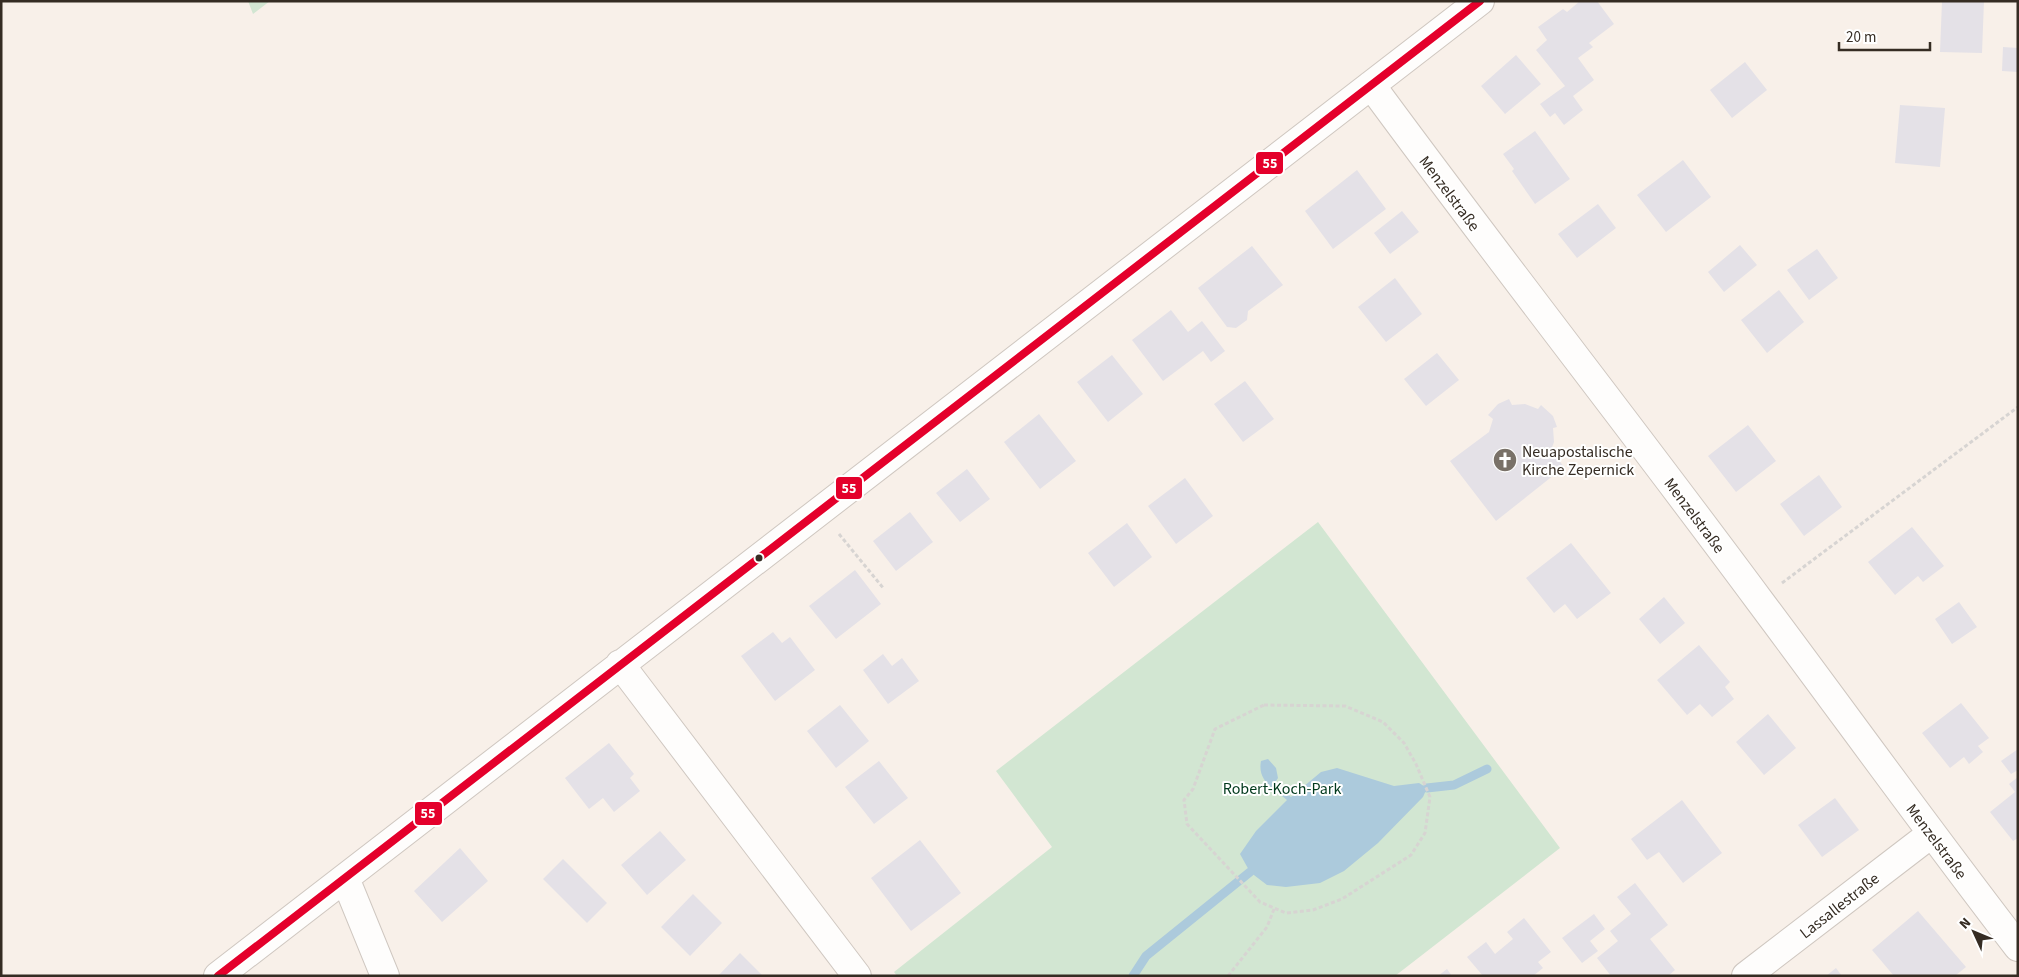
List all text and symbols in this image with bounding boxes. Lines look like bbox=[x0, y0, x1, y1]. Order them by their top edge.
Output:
scale bar bbox=[1839, 20, 1930, 52]
text: 20 m bbox=[1846, 27, 1876, 48]
line badge: 55 bbox=[1255, 151, 1284, 175]
street label: Menzelstraße bbox=[1414, 151, 1485, 236]
text: 55 bbox=[1263, 154, 1277, 174]
place label: Neuapostalische Kirche Zepernick bbox=[1522, 441, 1634, 481]
church icon: Neuapostalische Kirche Zepernick bbox=[1492, 447, 1518, 473]
street label: Menzelstraße bbox=[1659, 473, 1730, 558]
line badge: 55 bbox=[835, 476, 863, 500]
text: 55 bbox=[842, 479, 856, 499]
unlabelled marker bbox=[754, 553, 764, 563]
park label: Robert-Koch-Park bbox=[1223, 778, 1341, 800]
street label: Menzelstraße bbox=[1901, 799, 1972, 884]
line badge: 55 bbox=[414, 801, 443, 826]
text: 55 bbox=[421, 804, 435, 824]
street label: Lassallestraße bbox=[1795, 868, 1884, 944]
north arrow bbox=[1949, 907, 1999, 957]
text: N bbox=[1955, 913, 1976, 934]

